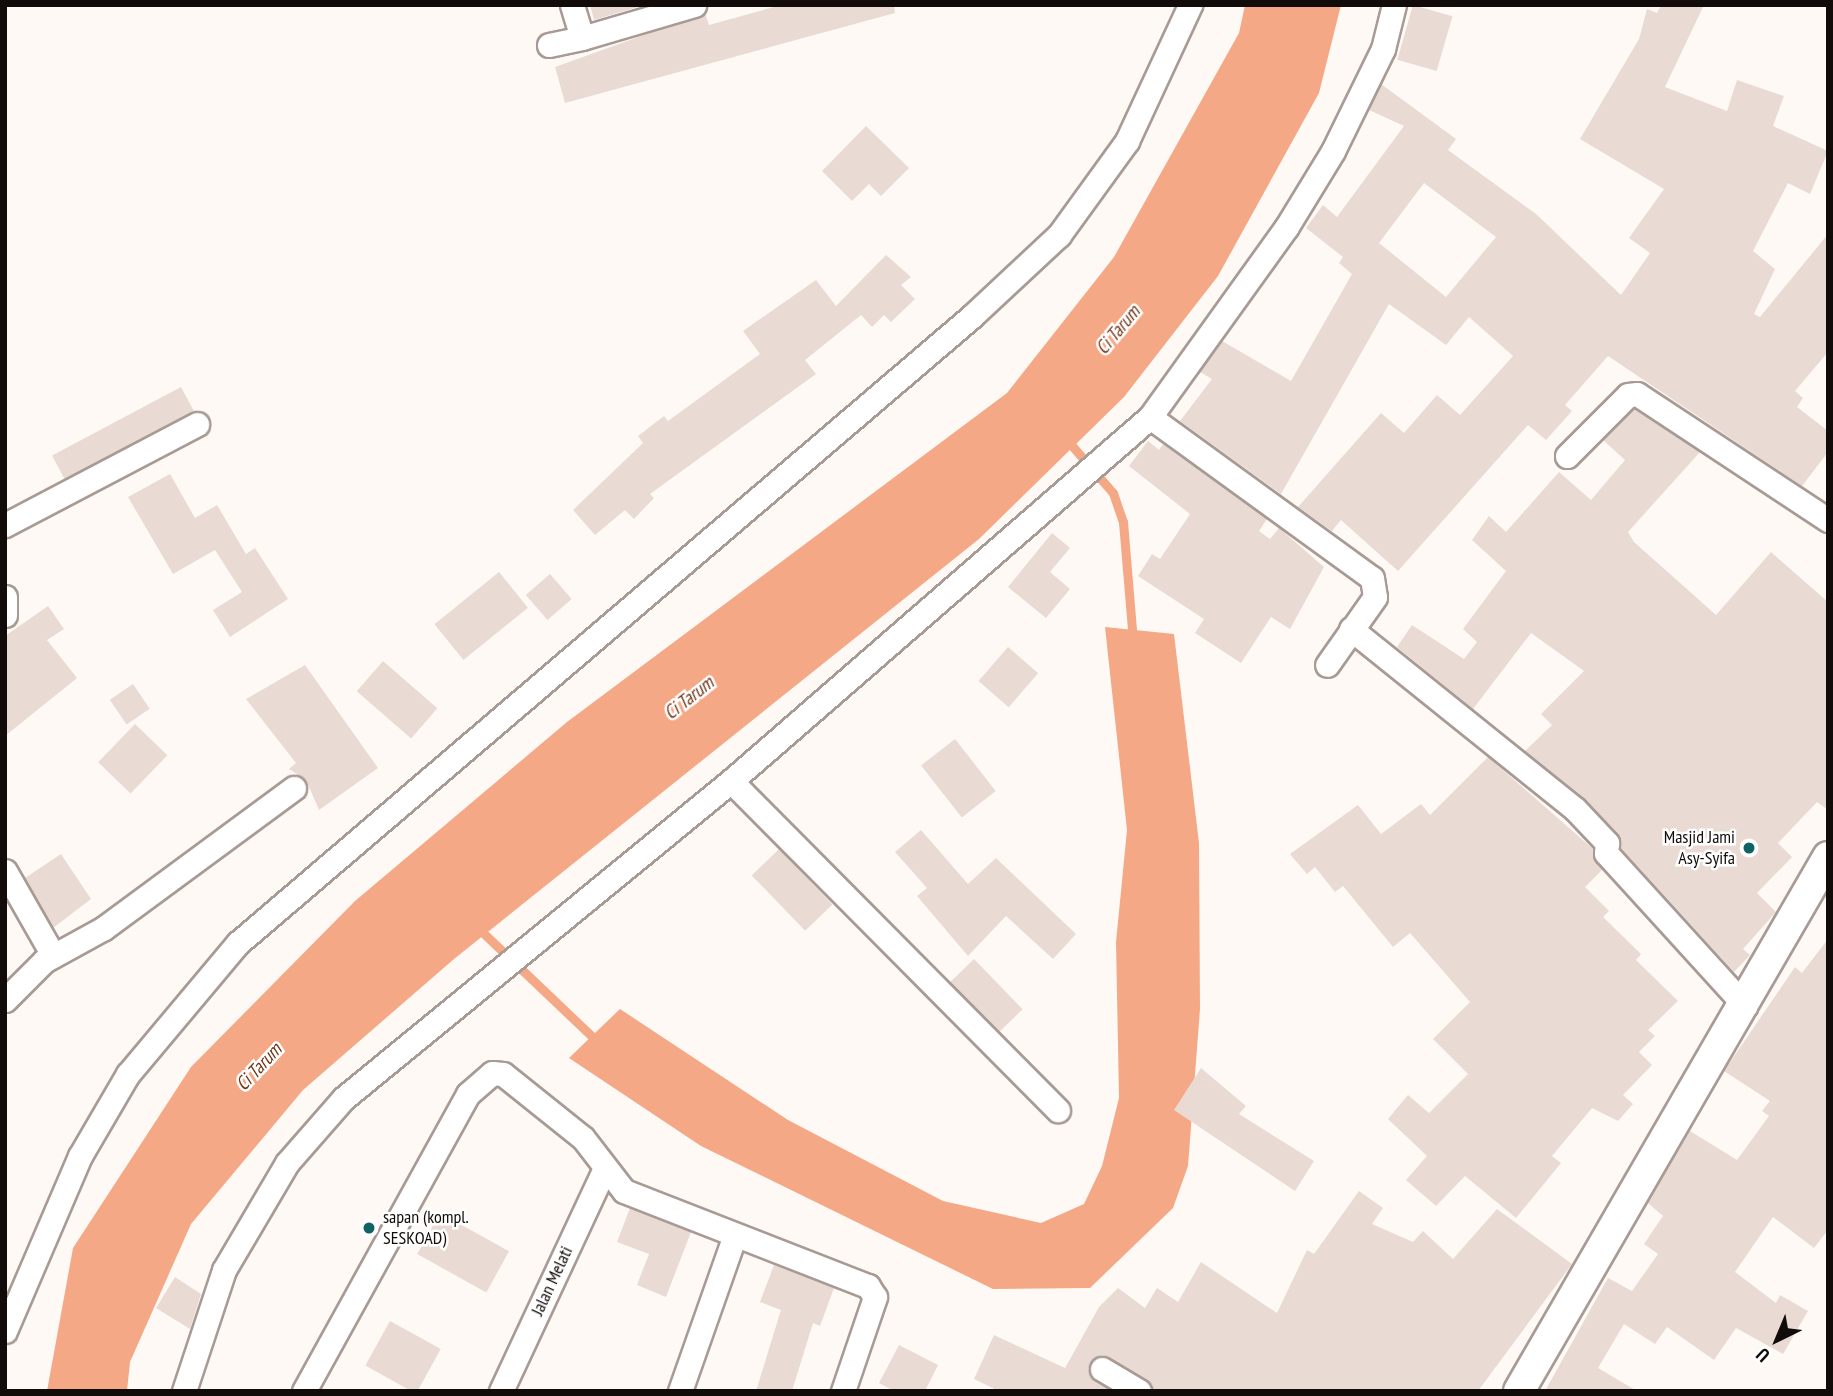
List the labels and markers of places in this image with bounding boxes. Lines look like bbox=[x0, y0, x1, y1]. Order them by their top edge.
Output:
place label: Masjid Jami Asy-Syifa bbox=[1664, 827, 1735, 870]
marker: Masjid Jami Asy-Syifa bbox=[1741, 840, 1757, 856]
place label: sapan (kompl. SESKOAD) bbox=[383, 1207, 469, 1250]
marker: sapan (kompl. SESKOAD) bbox=[361, 1220, 377, 1236]

